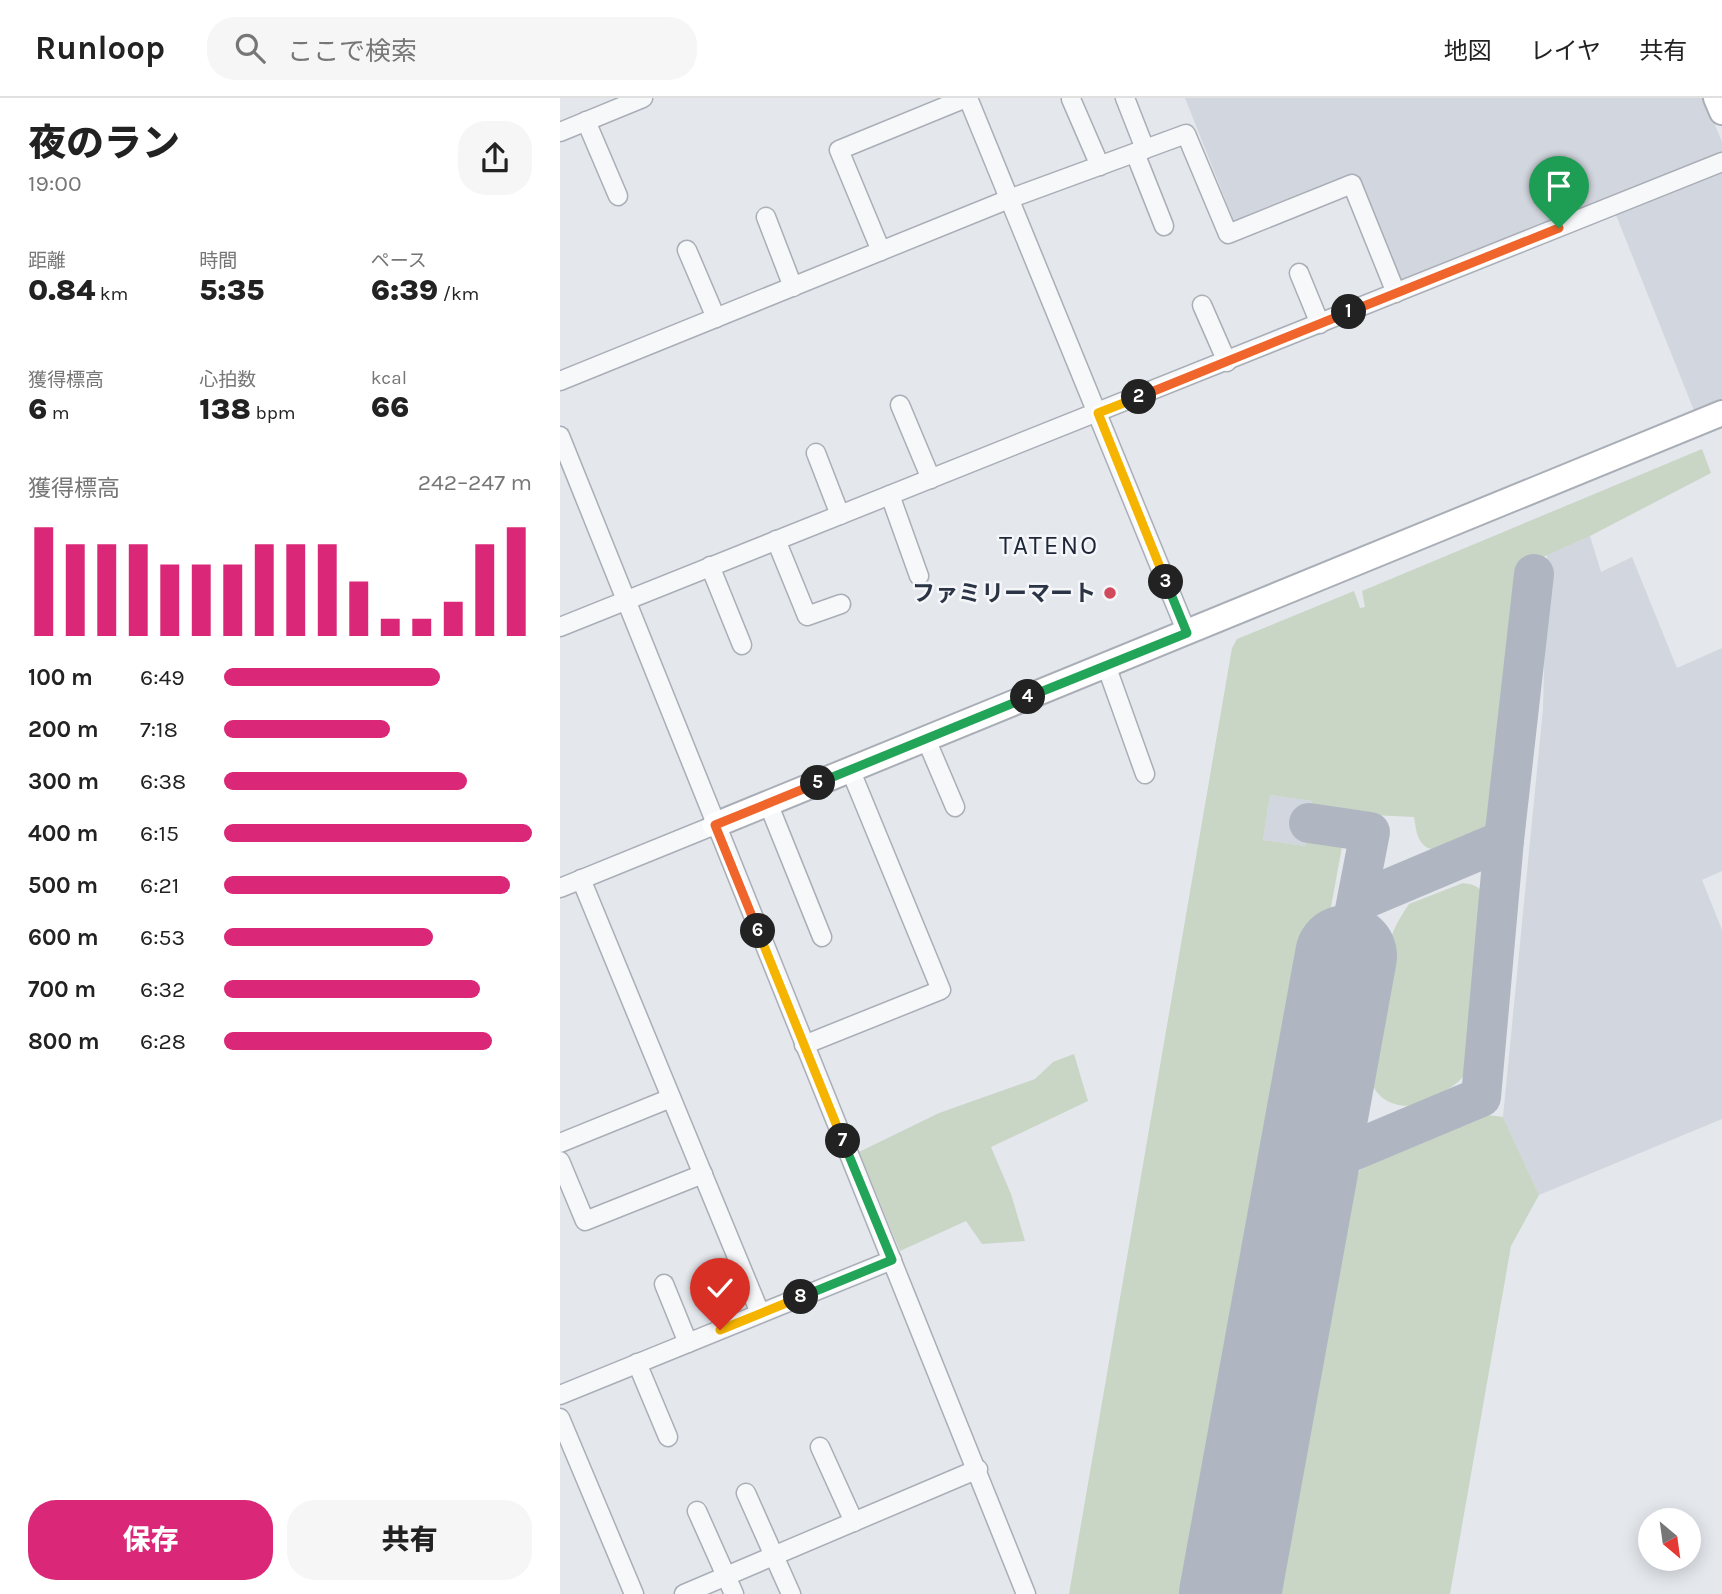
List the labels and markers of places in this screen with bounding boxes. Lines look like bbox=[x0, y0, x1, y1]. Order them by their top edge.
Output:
pin bbox=[1529, 156, 1589, 228]
pin: 1 bbox=[1332, 294, 1366, 330]
pin: 2 bbox=[1122, 380, 1156, 414]
pin: 3 bbox=[1148, 564, 1184, 600]
place label: ファミリーマート bbox=[912, 580, 1096, 607]
marker: ファミリーマート bbox=[1102, 585, 1118, 601]
pin: 4 bbox=[1010, 680, 1046, 714]
pin: 5 bbox=[800, 766, 836, 800]
pin: 6 bbox=[740, 914, 776, 948]
pin: 7 bbox=[826, 1124, 860, 1158]
pin bbox=[690, 1258, 750, 1330]
pin: 8 bbox=[784, 1280, 818, 1314]

